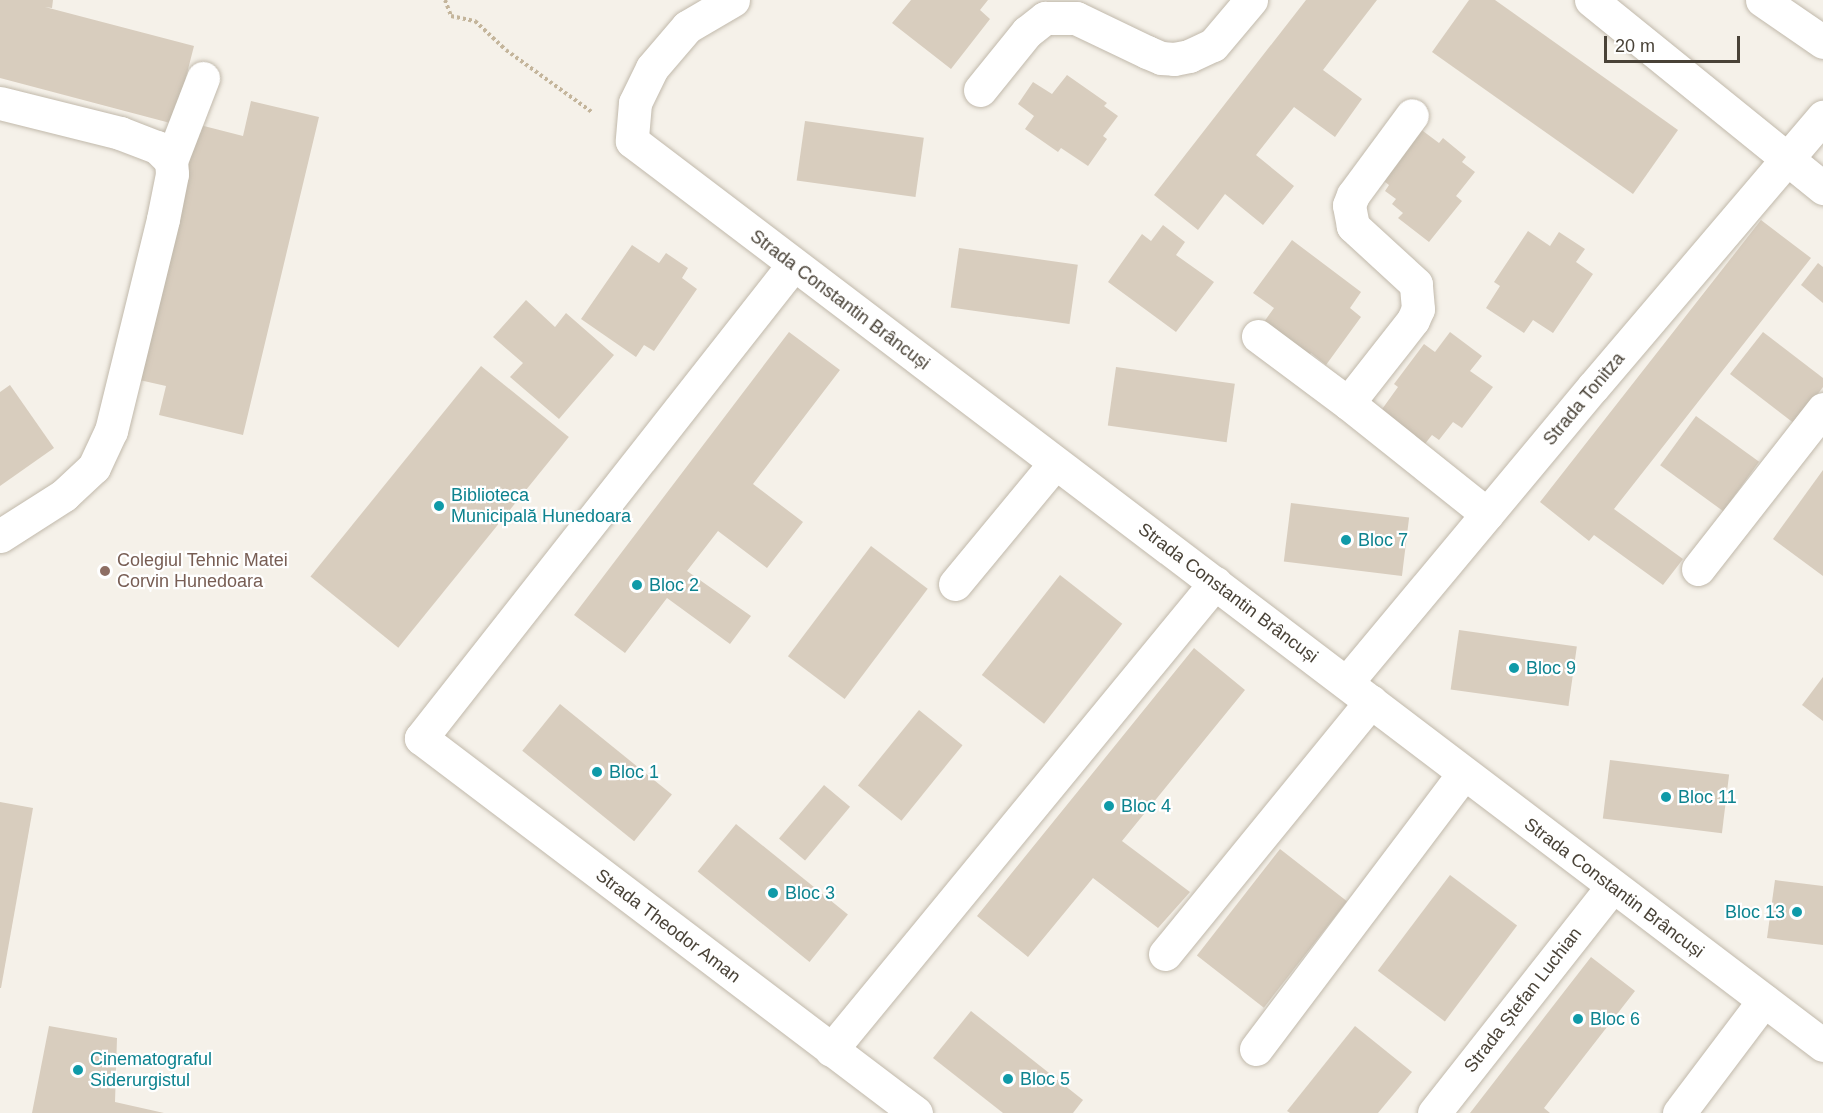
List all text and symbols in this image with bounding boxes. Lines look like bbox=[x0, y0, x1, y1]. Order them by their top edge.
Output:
scale bar bbox=[1607, 24, 1744, 62]
text: 20 m bbox=[1615, 36, 1655, 56]
street label: Strada Constantin Brâncuși bbox=[746, 225, 934, 375]
street label: Strada Tonitza bbox=[1539, 348, 1629, 450]
place label: Biblioteca Municipală Hunedoara bbox=[451, 485, 631, 528]
marker: Biblioteca Municipală Hunedoara bbox=[432, 499, 446, 513]
street label: Strada Constantin Brâncuși bbox=[1134, 518, 1322, 668]
place label: Bloc 7 bbox=[1358, 529, 1408, 551]
marker: Bloc 7 bbox=[1339, 533, 1353, 547]
place label: Colegiul Tehnic Matei Corvin Hunedoara bbox=[117, 550, 288, 592]
marker: Colegiul Tehnic Matei Corvin Hunedoara bbox=[98, 564, 112, 578]
place label: Bloc 2 bbox=[649, 574, 699, 596]
marker: Bloc 2 bbox=[630, 578, 644, 592]
place label: Bloc 9 bbox=[1526, 657, 1576, 679]
marker: Bloc 9 bbox=[1507, 661, 1521, 675]
place label: Bloc 1 bbox=[609, 761, 659, 783]
marker: Bloc 1 bbox=[590, 765, 604, 779]
place label: Bloc 11 bbox=[1678, 786, 1737, 808]
marker: Bloc 11 bbox=[1659, 790, 1673, 804]
place label: Bloc 4 bbox=[1121, 795, 1171, 817]
marker: Bloc 4 bbox=[1102, 799, 1116, 813]
street label: Strada Constantin Brâncuși bbox=[1520, 813, 1708, 963]
street label: Strada Theodor Aman bbox=[591, 864, 745, 988]
place label: Bloc 3 bbox=[785, 882, 835, 904]
marker: Bloc 3 bbox=[766, 886, 780, 900]
place label: Bloc 13 bbox=[1725, 901, 1785, 923]
marker: Bloc 13 bbox=[1790, 905, 1804, 919]
street label: Strada Ștefan Luchian bbox=[1460, 923, 1586, 1077]
place label: Bloc 6 bbox=[1590, 1008, 1640, 1030]
marker: Bloc 6 bbox=[1571, 1012, 1585, 1026]
place label: Cinematograful Siderurgistul bbox=[90, 1049, 212, 1092]
marker: Cinematograful Siderurgistul bbox=[71, 1063, 85, 1077]
place label: Bloc 5 bbox=[1020, 1068, 1070, 1090]
marker: Bloc 5 bbox=[1001, 1072, 1015, 1086]

